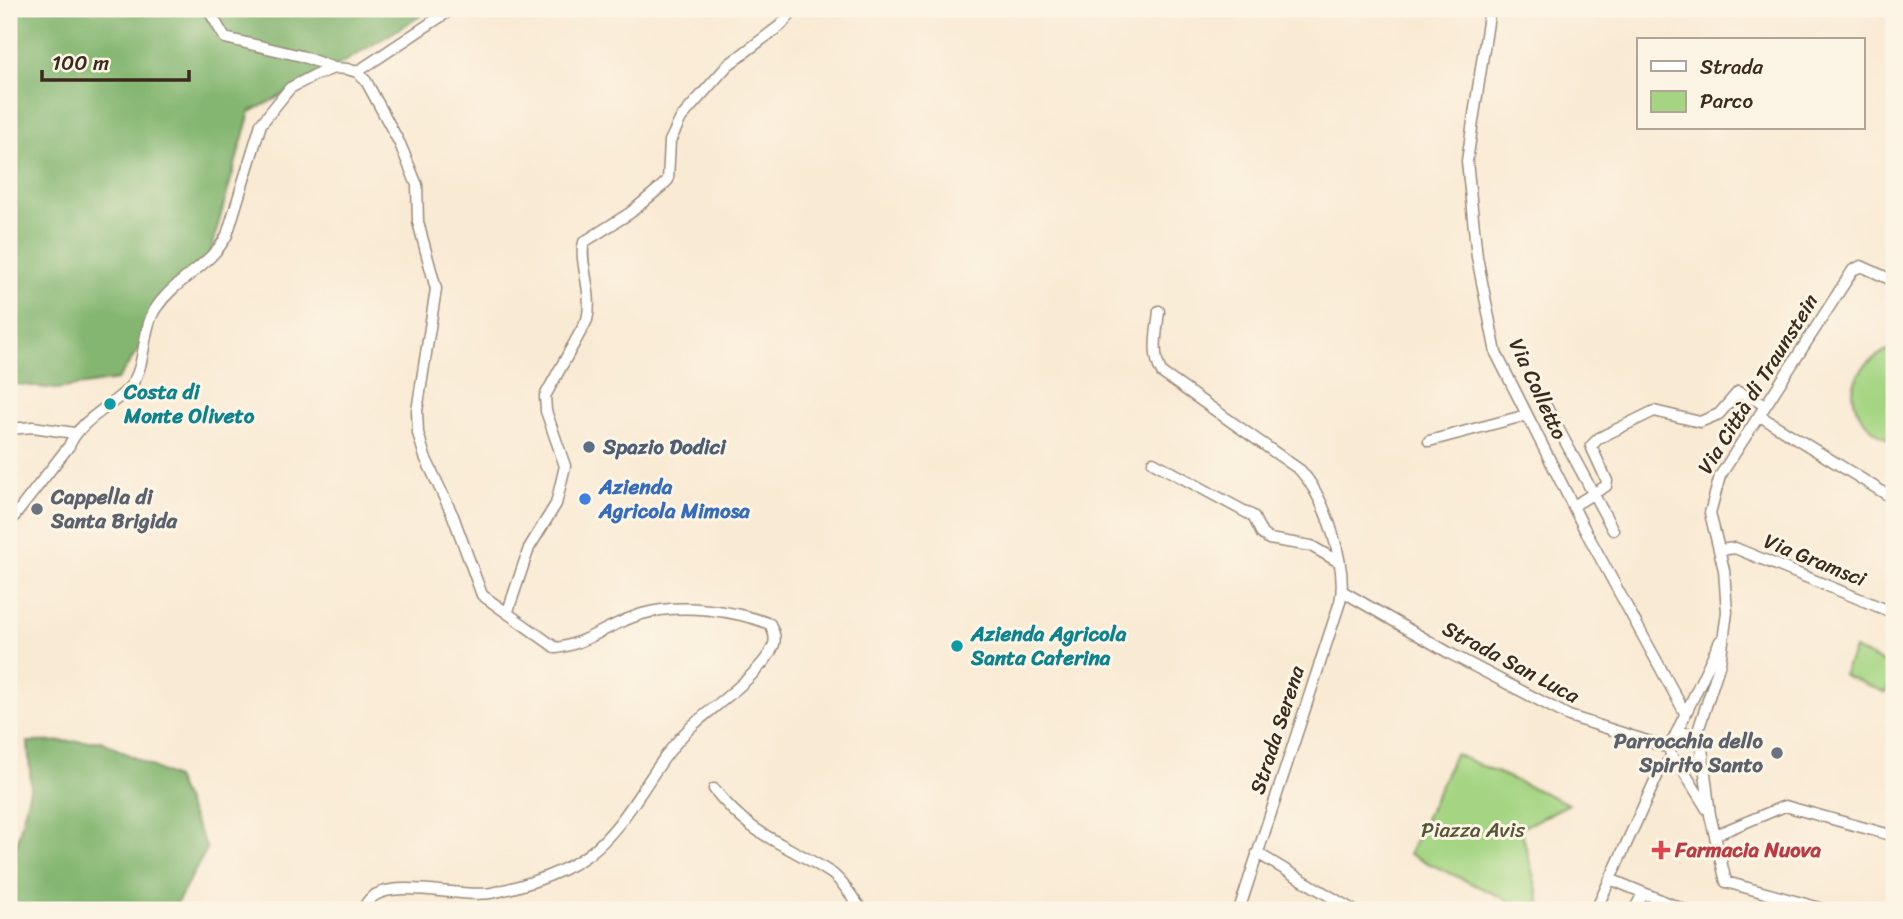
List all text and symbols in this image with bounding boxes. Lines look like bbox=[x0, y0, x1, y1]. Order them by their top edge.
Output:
scale bar bbox=[42, 38, 189, 82]
legend bbox=[1637, 38, 1864, 130]
text: 100 m bbox=[52, 44, 109, 82]
text: Strada bbox=[1700, 48, 1764, 86]
text: Parco bbox=[1700, 82, 1753, 120]
street label: Via Città di Traunstein bbox=[1687, 286, 1829, 482]
street label: Via Colletto bbox=[1498, 332, 1578, 447]
place label: Costa di Monte Oliveto bbox=[123, 373, 255, 435]
marker: Costa di Monte Oliveto bbox=[102, 396, 118, 412]
place label: Spazio Dodici bbox=[602, 428, 727, 466]
marker: Spazio Dodici bbox=[581, 439, 597, 455]
place label: Azienda Agricola Mimosa bbox=[598, 468, 750, 530]
place label: Cappella di Santa Brigida bbox=[50, 478, 179, 540]
marker: Azienda Agricola Mimosa bbox=[577, 491, 593, 507]
marker: Cappella di Santa Brigida bbox=[29, 501, 45, 517]
street label: Via Gramsci bbox=[1758, 522, 1873, 598]
street label: Strada San Luca bbox=[1435, 610, 1587, 714]
place label: Azienda Agricola Santa Caterina bbox=[970, 615, 1127, 677]
marker: Azienda Agricola Santa Caterina bbox=[949, 638, 965, 654]
street label: Strada Serena bbox=[1238, 660, 1316, 799]
place label: Parrocchia dello Spirito Santo bbox=[1614, 722, 1764, 784]
marker: Parrocchia dello Spirito Santo bbox=[1769, 745, 1785, 761]
park label: Piazza Avis bbox=[1421, 811, 1525, 849]
place label: Farmacia Nuova bbox=[1674, 831, 1822, 869]
marker: Farmacia Nuova bbox=[1653, 842, 1669, 858]

